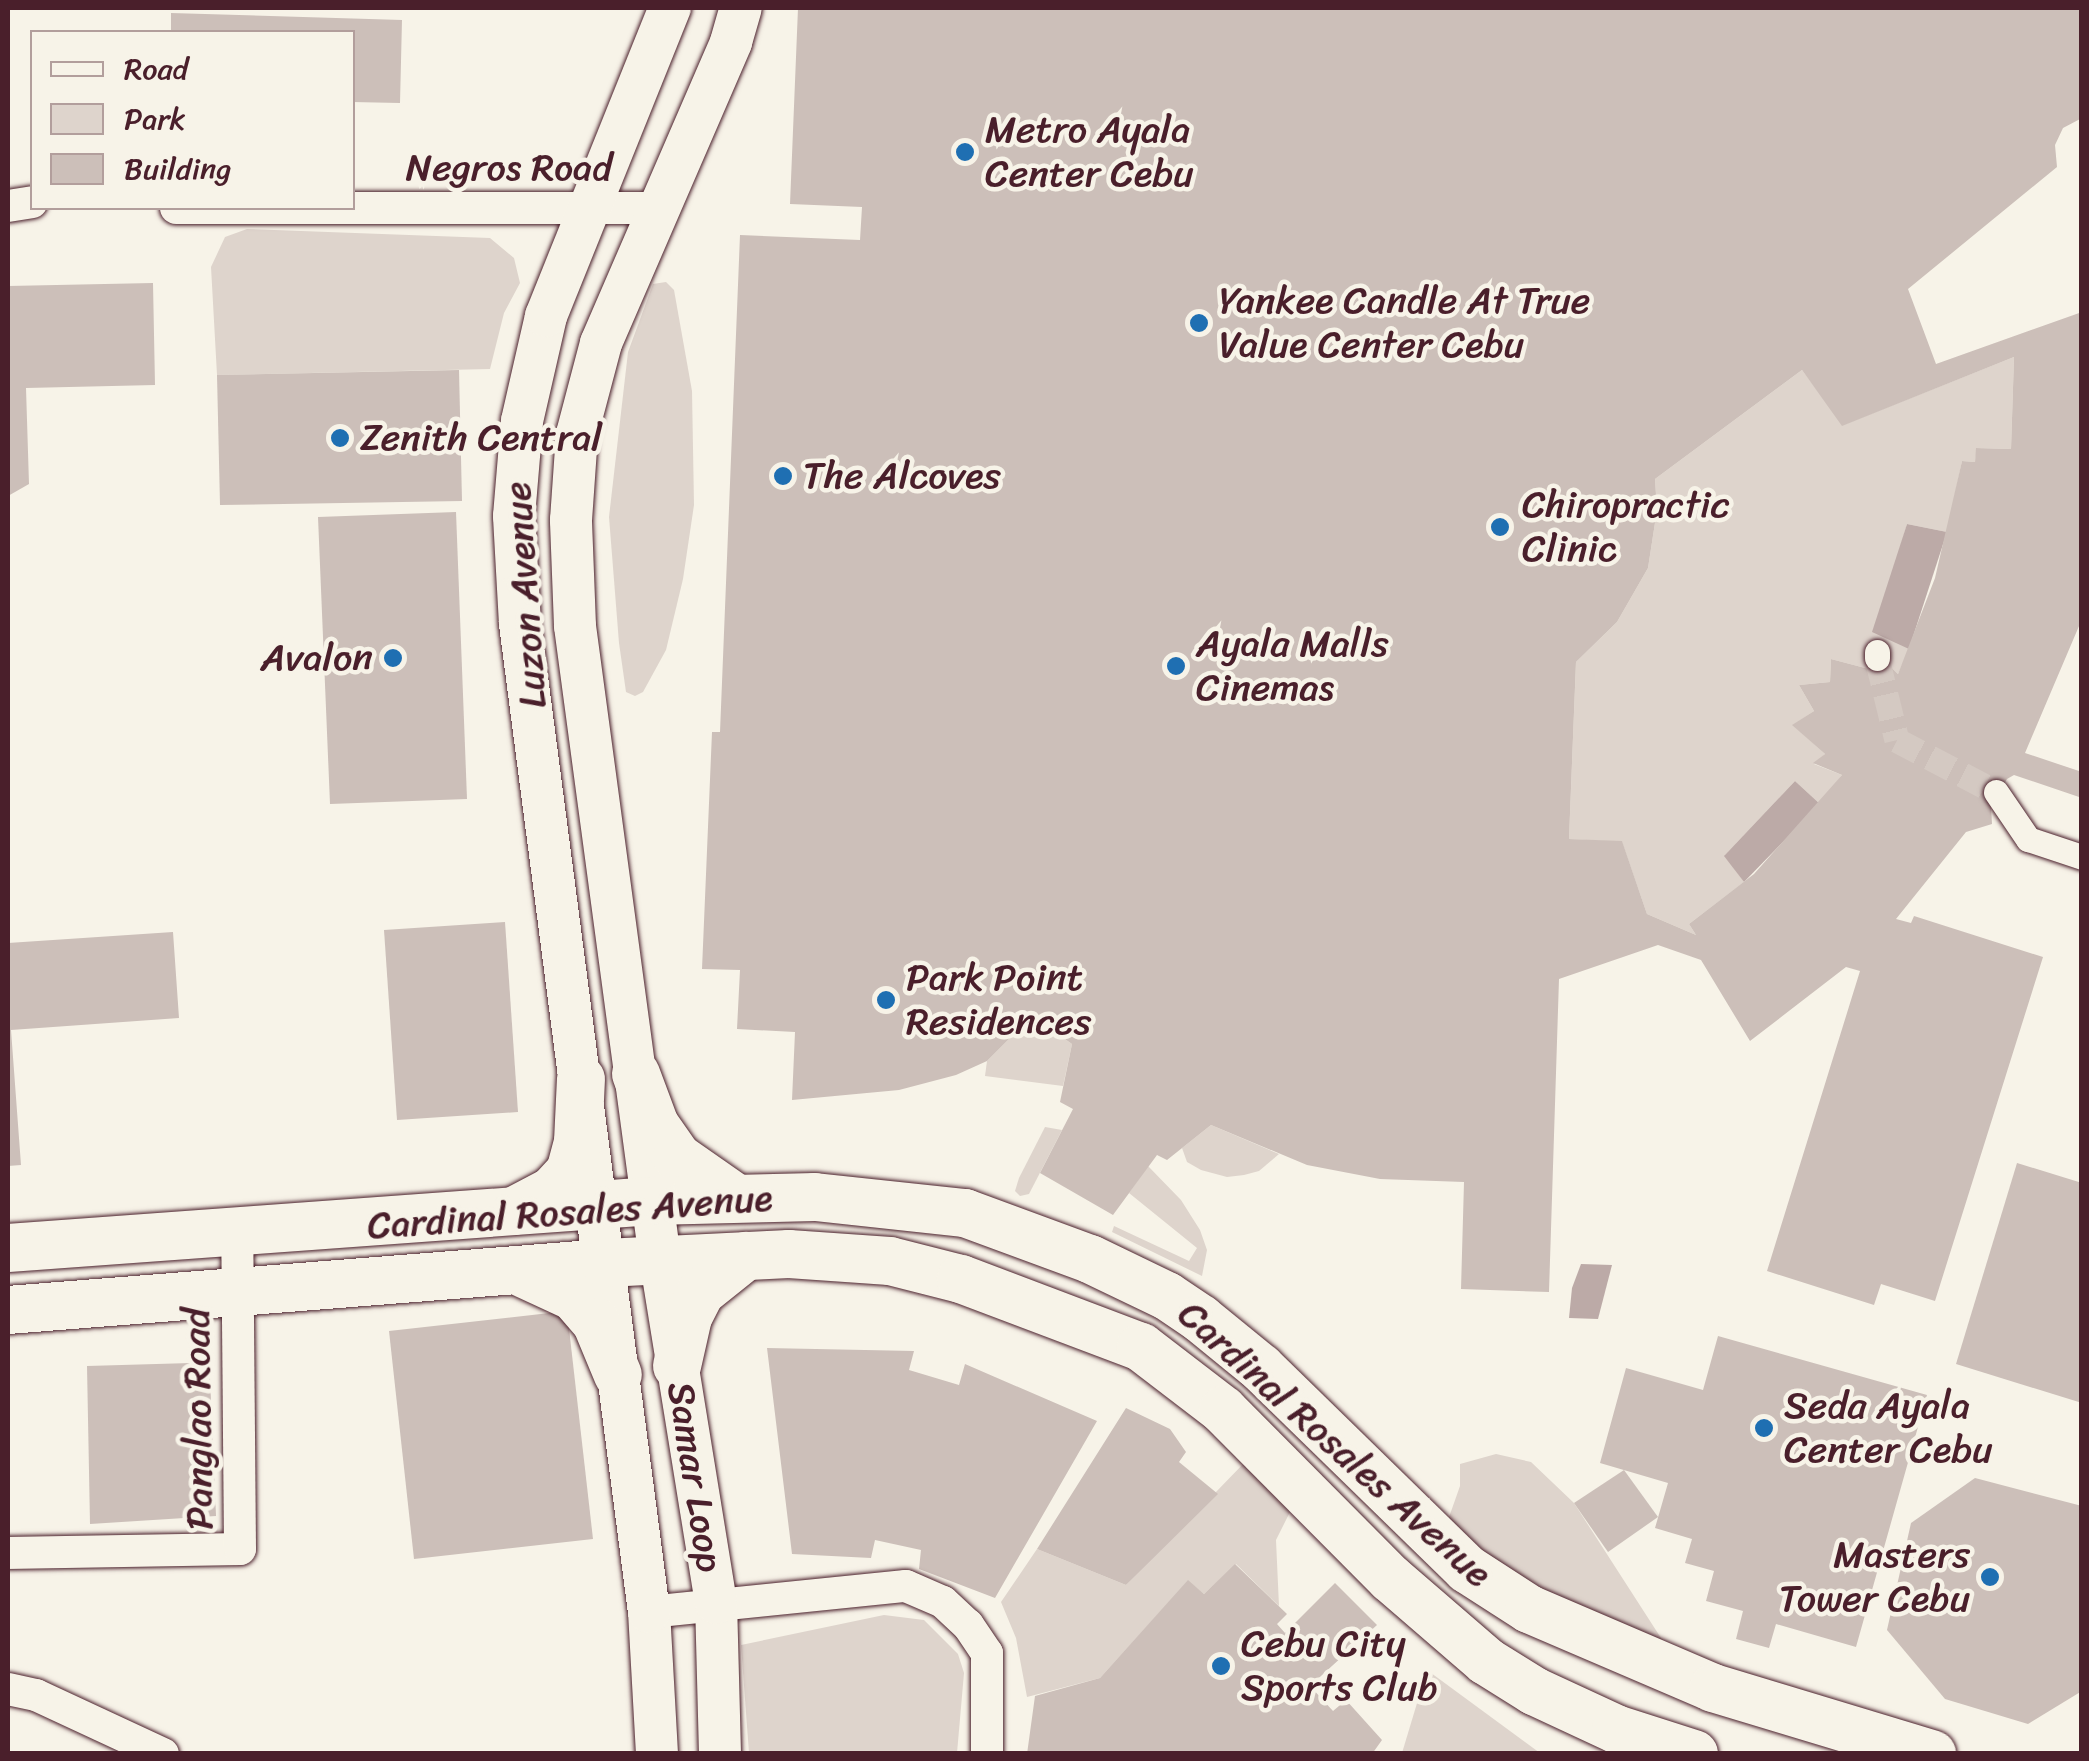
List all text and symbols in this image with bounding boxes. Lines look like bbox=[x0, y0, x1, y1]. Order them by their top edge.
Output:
legend bbox=[30, 30, 355, 210]
text: Road bbox=[124, 42, 188, 96]
text: Park bbox=[124, 92, 186, 146]
place label: Metro Ayala Center Cebu bbox=[985, 107, 1195, 196]
marker: Metro Ayala Center Cebu bbox=[954, 141, 976, 163]
text: Building bbox=[124, 142, 231, 196]
street label: Negros Road bbox=[406, 145, 612, 191]
place label: Yankee Candle At True Value Center Cebu bbox=[1219, 278, 1592, 368]
marker: Yankee Candle At True Value Center Cebu bbox=[1188, 312, 1210, 334]
place label: Zenith Central bbox=[360, 415, 603, 461]
marker: Zenith Central bbox=[329, 427, 351, 449]
place label: The Alcoves bbox=[803, 453, 1002, 499]
marker: The Alcoves bbox=[772, 465, 794, 487]
street label: Luzon Avenue bbox=[494, 480, 556, 710]
place label: Chiropractic Clinic bbox=[1522, 482, 1729, 572]
marker: Chiropractic Clinic bbox=[1487, 514, 1513, 540]
place label: Ayala Malls Cinemas bbox=[1196, 621, 1387, 711]
place label: Avalon bbox=[261, 635, 373, 681]
marker: Avalon bbox=[382, 647, 404, 669]
marker: Ayala Malls Cinemas bbox=[1165, 655, 1187, 677]
place label: Park Point Residences bbox=[906, 955, 1092, 1044]
marker: Park Point Residences bbox=[875, 989, 897, 1011]
street label: Cardinal Rosales Avenue bbox=[367, 1175, 773, 1249]
street label: Cardinal Rosales Avenue bbox=[1170, 1292, 1500, 1596]
street label: Panglao Road bbox=[173, 1308, 223, 1530]
street label: Samar Loop bbox=[657, 1378, 733, 1576]
place label: Seda Ayala Center Cebu bbox=[1784, 1383, 1994, 1472]
marker: Seda Ayala Center Cebu bbox=[1753, 1417, 1775, 1439]
place label: Masters Tower Cebu bbox=[1777, 1532, 1970, 1622]
marker: Masters Tower Cebu bbox=[1979, 1566, 2001, 1588]
place label: Cebu City Sports Club bbox=[1241, 1621, 1438, 1710]
marker: Cebu City Sports Club bbox=[1210, 1655, 1232, 1677]

